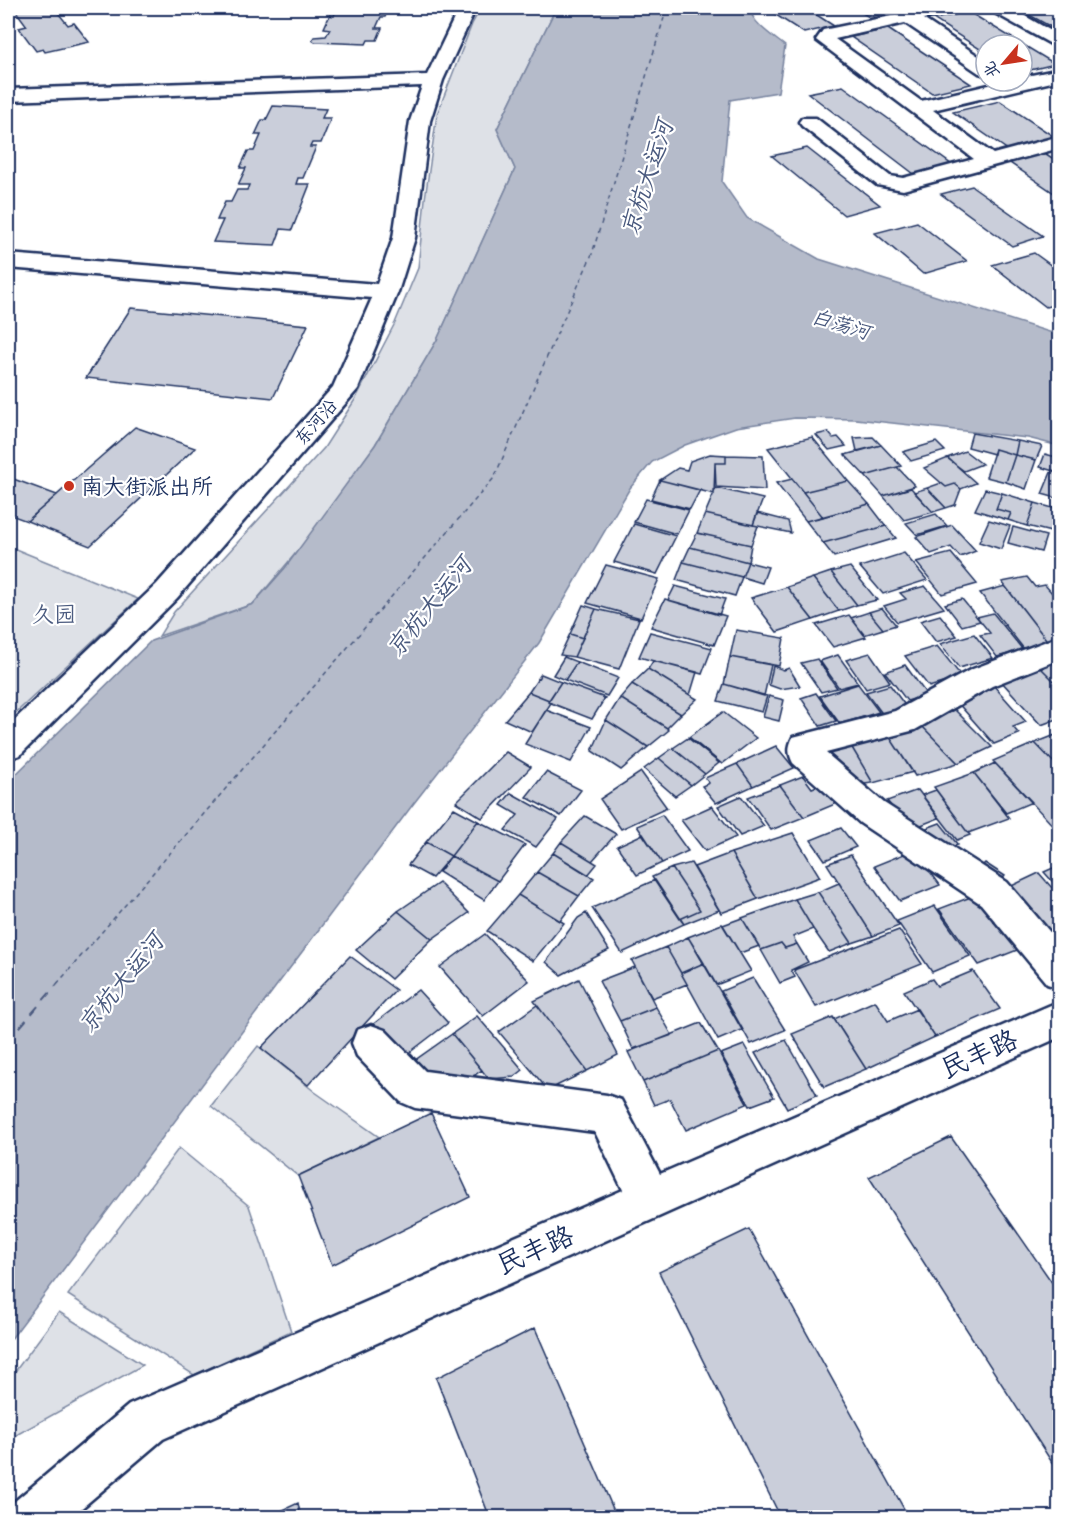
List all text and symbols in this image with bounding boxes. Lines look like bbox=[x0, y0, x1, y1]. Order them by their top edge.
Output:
north arrow bbox=[974, 33, 1034, 93]
text: 北 bbox=[980, 58, 1004, 81]
water label: 京杭大运河 bbox=[615, 113, 680, 239]
water label: 白荡河 bbox=[809, 305, 876, 345]
street label: 东河沿 bbox=[291, 395, 342, 450]
place label: 南大街派出所 bbox=[81, 474, 213, 500]
marker: 南大街派出所 bbox=[62, 479, 76, 493]
water label: 京杭大运河 bbox=[380, 548, 480, 662]
park label: 久园 bbox=[32, 602, 76, 628]
water label: 京杭大运河 bbox=[72, 924, 172, 1038]
street label: 民丰路 bbox=[936, 1024, 1023, 1085]
street label: 民丰路 bbox=[492, 1220, 579, 1281]

